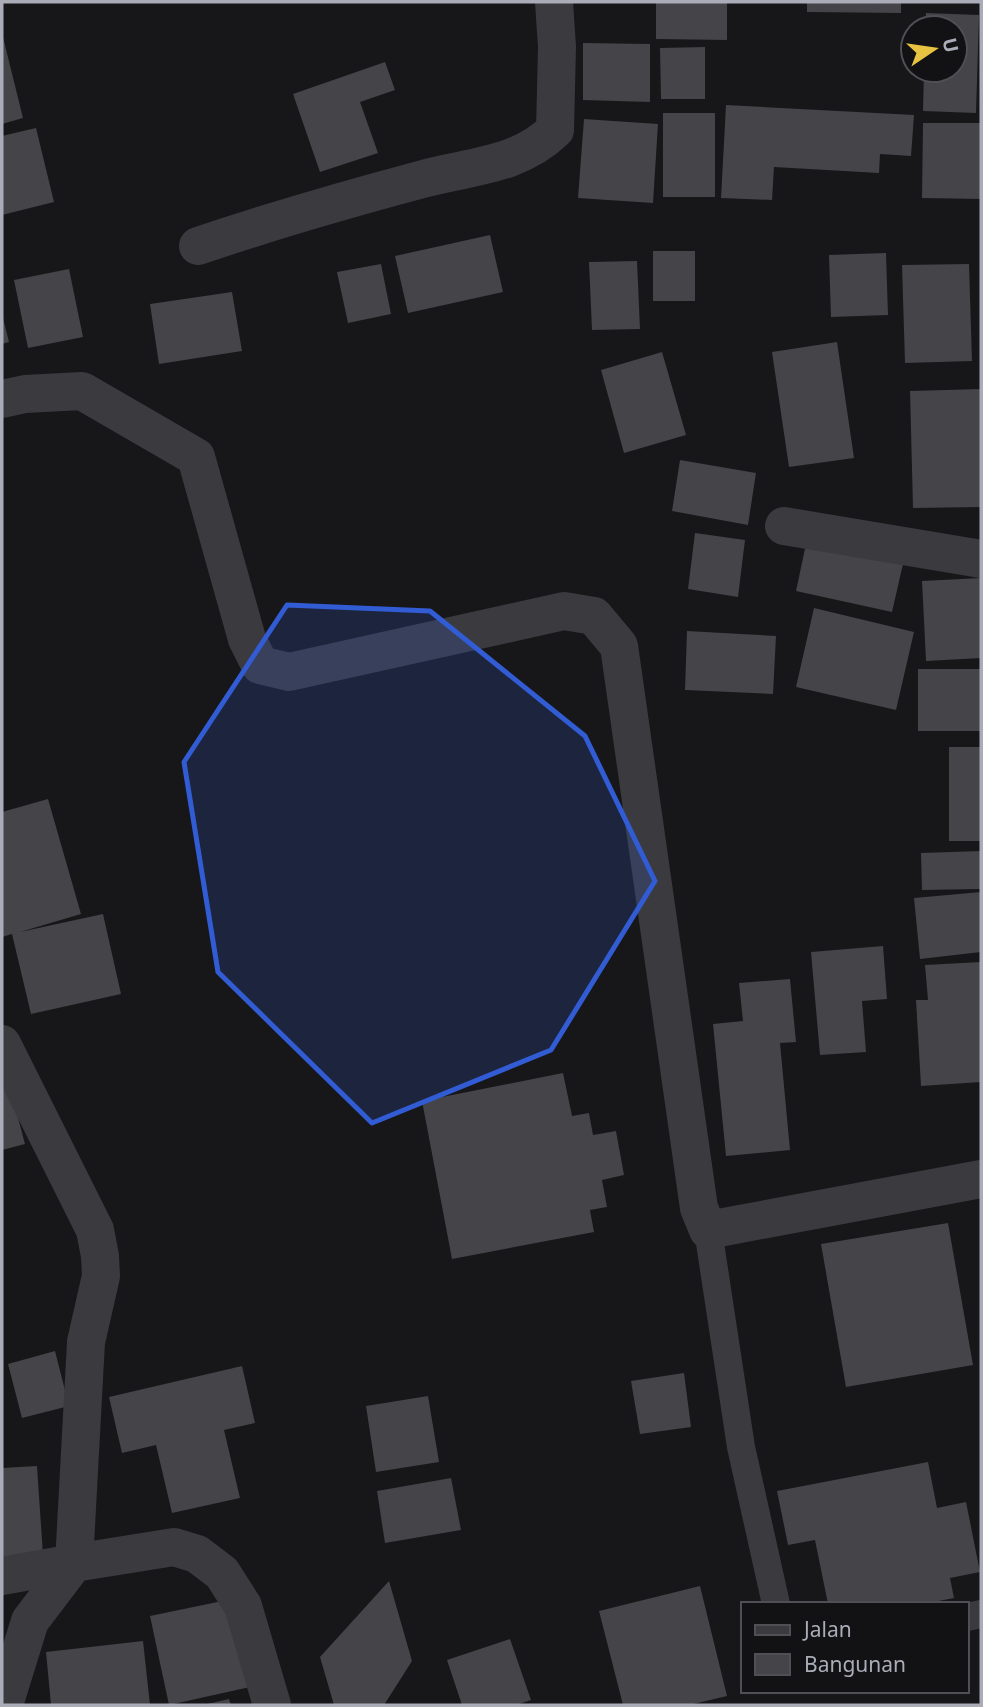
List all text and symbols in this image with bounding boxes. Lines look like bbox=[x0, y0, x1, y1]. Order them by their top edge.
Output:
north arrow bbox=[899, 14, 969, 84]
text: U bbox=[936, 35, 965, 55]
legend bbox=[741, 1602, 969, 1693]
text: Jalan bbox=[802, 1615, 852, 1643]
text: Bangunan bbox=[804, 1650, 906, 1678]

